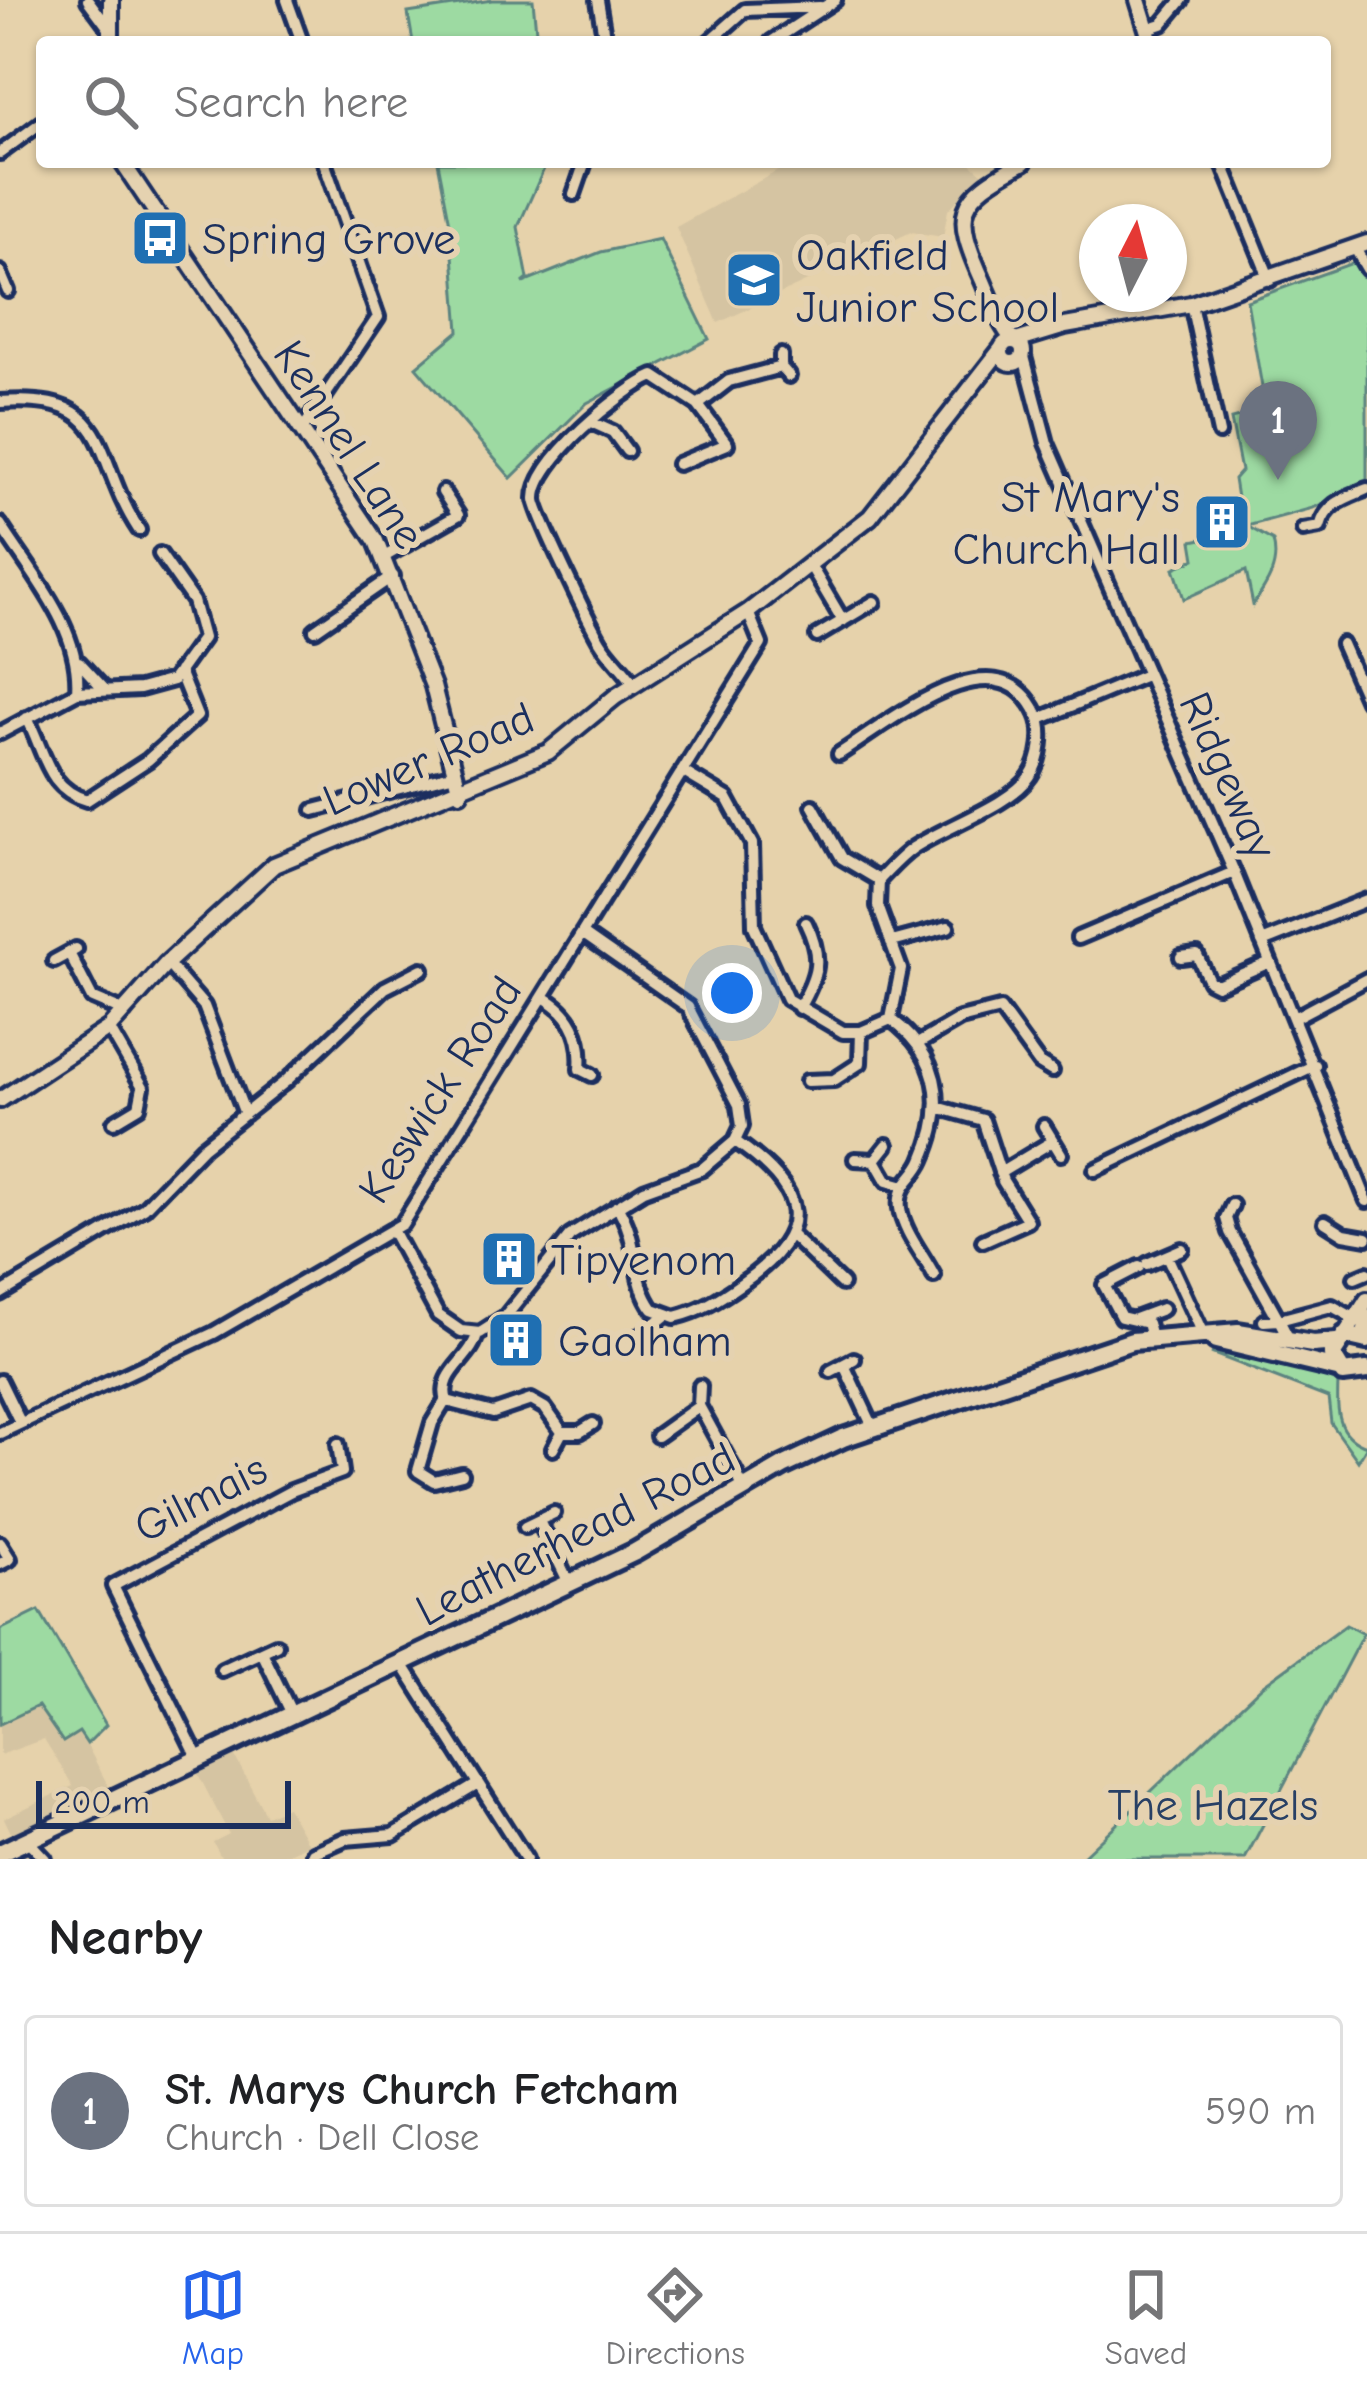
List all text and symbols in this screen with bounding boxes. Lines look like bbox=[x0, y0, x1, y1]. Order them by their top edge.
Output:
search box bbox=[36, 36, 1331, 168]
icon: search bbox=[78, 69, 144, 135]
text: Search here bbox=[174, 76, 408, 128]
north arrow bbox=[1079, 204, 1187, 312]
bus stop icon: Spring Grove bbox=[129, 207, 191, 269]
place label: Spring Grove bbox=[202, 213, 456, 265]
place label: Oakfield Junior School bbox=[796, 229, 1059, 333]
school or university icon: Oakfield Junior School bbox=[723, 249, 785, 311]
street label: Kennel Lane bbox=[263, 331, 436, 558]
pin: 1 bbox=[1239, 381, 1317, 480]
place label: St Mary's Church Hall bbox=[952, 471, 1180, 575]
building icon: St Mary's Church Hall bbox=[1191, 491, 1253, 553]
street label: Ridgeway bbox=[1168, 684, 1288, 868]
street label: Lower Road bbox=[315, 691, 542, 827]
your location bbox=[702, 963, 762, 1023]
street label: Keswick Road bbox=[347, 967, 532, 1212]
building icon: Tipyenom bbox=[478, 1228, 540, 1290]
place label: Tipyenom bbox=[551, 1234, 736, 1286]
building icon: Gaolham bbox=[485, 1309, 547, 1371]
place label: Gaolham bbox=[558, 1315, 732, 1367]
street label: Leatherhead Road bbox=[407, 1431, 744, 1637]
street label: Gilmais bbox=[126, 1443, 275, 1553]
scale bar bbox=[36, 1775, 291, 1828]
park label: The Hazels bbox=[1108, 1779, 1318, 1831]
text: 200 m bbox=[54, 1783, 150, 1821]
text: Nearby bbox=[48, 1908, 202, 1967]
text: St. Marys Church Fetcham bbox=[165, 2063, 679, 2115]
text: 1 bbox=[82, 2089, 98, 2134]
text: 590 m bbox=[1205, 2089, 1316, 2134]
text: Church · Dell Close bbox=[165, 2115, 479, 2160]
tab: Map bbox=[180, 2262, 246, 2372]
tab: Directions bbox=[606, 2262, 745, 2372]
tab: Saved bbox=[1105, 2262, 1187, 2372]

